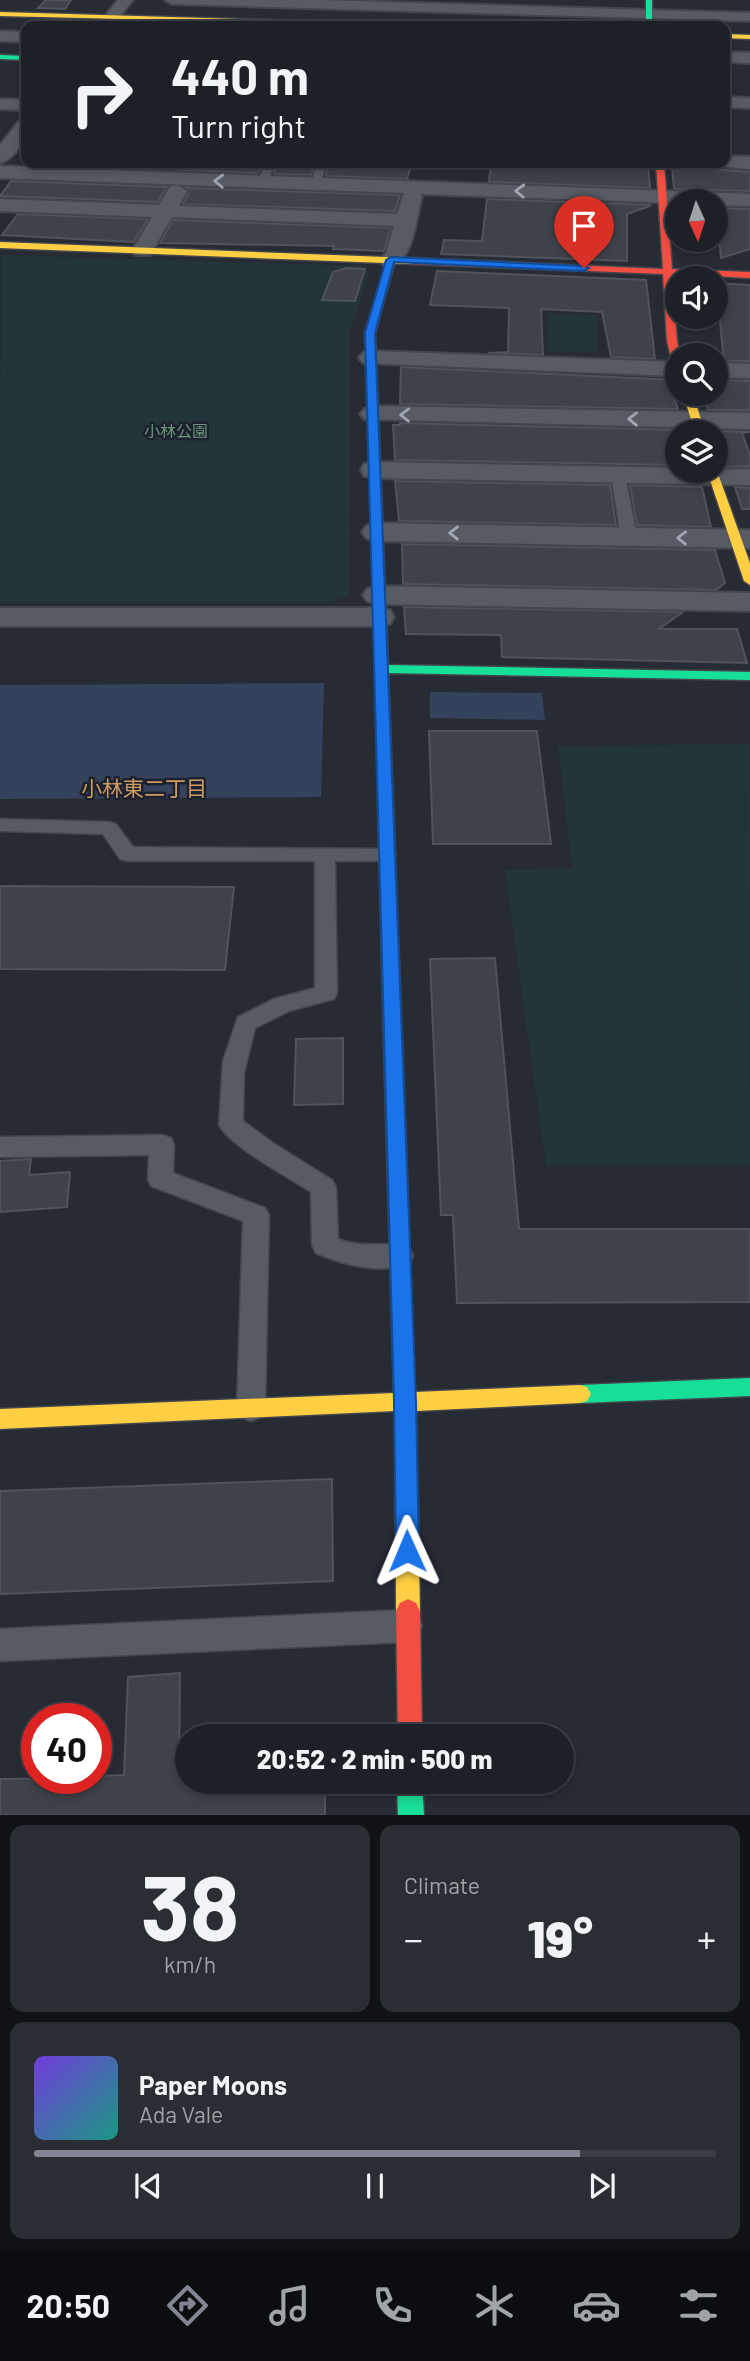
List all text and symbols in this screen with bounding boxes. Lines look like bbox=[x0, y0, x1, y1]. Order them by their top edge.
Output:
text: 440 m bbox=[171, 46, 309, 105]
icon: right bbox=[56, 49, 147, 140]
text: Turn right bbox=[171, 106, 306, 144]
one-way arrow bbox=[214, 173, 225, 188]
one-way arrow bbox=[514, 184, 525, 199]
north arrow bbox=[665, 189, 728, 252]
map controls bbox=[665, 189, 728, 483]
pin bbox=[554, 196, 614, 268]
icon: arrive bbox=[565, 207, 603, 245]
button: sound bbox=[665, 266, 728, 329]
button: search bbox=[665, 343, 728, 406]
one-way arrow bbox=[400, 407, 410, 423]
one-way arrow bbox=[627, 411, 638, 426]
button: layers bbox=[665, 420, 728, 483]
park label: 小林公園 bbox=[144, 421, 208, 440]
one-way arrow bbox=[449, 526, 460, 541]
one-way arrow bbox=[676, 530, 687, 545]
district label: 小林東二丁目 bbox=[81, 775, 207, 800]
position arrow bbox=[370, 1514, 444, 1588]
speed limit sign: 40 bbox=[21, 1703, 112, 1794]
text: 20:52 · 2 min · 500 m bbox=[257, 1743, 492, 1774]
text: 38 bbox=[141, 1850, 239, 1959]
text: Climate bbox=[404, 1871, 480, 1899]
text: 19° bbox=[527, 1906, 593, 1968]
text: − bbox=[404, 1915, 423, 1961]
text: + bbox=[697, 1915, 716, 1961]
text: km/h bbox=[164, 1950, 216, 1978]
text: Paper Moons bbox=[139, 2069, 287, 2100]
text: Ada Vale bbox=[139, 2100, 223, 2128]
icon: previous bbox=[129, 2167, 167, 2205]
icon: pause bbox=[356, 2167, 394, 2205]
icon: next bbox=[583, 2167, 621, 2205]
icon: directions bbox=[163, 2281, 212, 2330]
icon: music bbox=[265, 2281, 314, 2330]
icon: phone bbox=[368, 2281, 417, 2330]
icon: climate bbox=[470, 2281, 519, 2330]
icon: car bbox=[572, 2281, 621, 2330]
icon: filters bbox=[674, 2281, 723, 2330]
text: 20:50 bbox=[27, 2286, 110, 2324]

